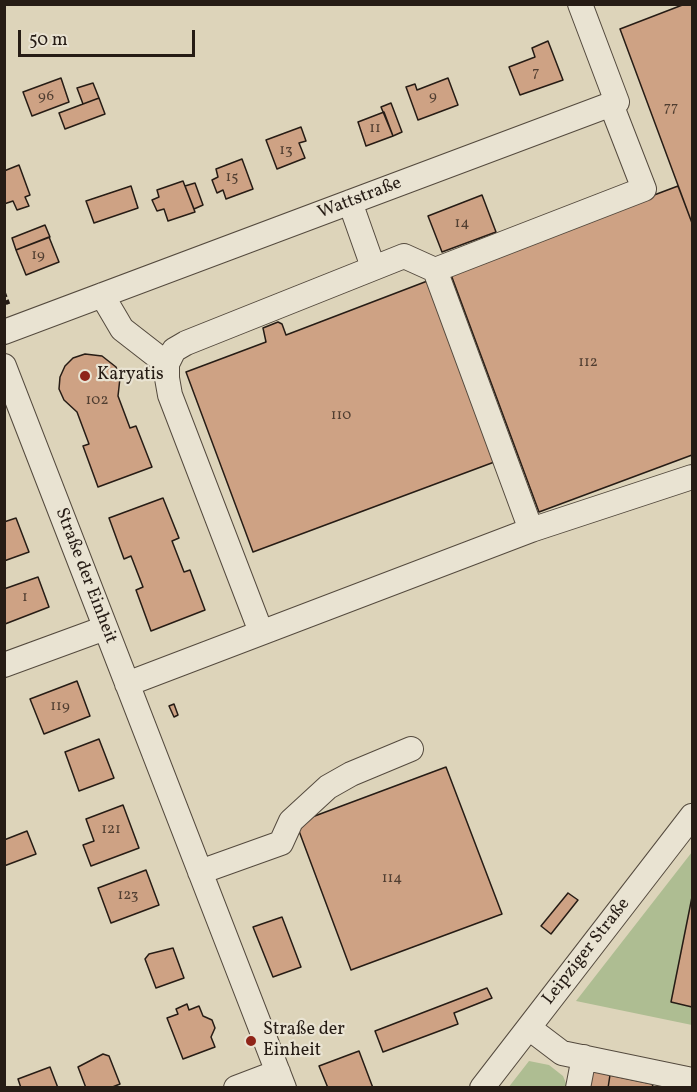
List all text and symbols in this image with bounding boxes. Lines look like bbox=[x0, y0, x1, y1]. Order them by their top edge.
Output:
scale bar bbox=[21, 18, 198, 56]
text: 50 m bbox=[29, 28, 68, 53]
house number: 7 bbox=[532, 64, 540, 82]
house number: 96 bbox=[38, 88, 54, 106]
house number: 9 bbox=[429, 88, 437, 106]
house number: 77 bbox=[664, 99, 678, 117]
house number: 11 bbox=[369, 120, 381, 138]
house number: 13 bbox=[279, 142, 293, 160]
house number: 15 bbox=[225, 169, 239, 187]
street label: Wattstraße bbox=[315, 173, 405, 225]
house number: 14 bbox=[455, 215, 469, 233]
house number: 19 bbox=[31, 247, 45, 265]
house number: 112 bbox=[578, 354, 598, 372]
place label: Karyatis bbox=[97, 365, 164, 387]
marker: Karyatis bbox=[78, 369, 92, 383]
house number: 102 bbox=[86, 392, 108, 410]
house number: 110 bbox=[331, 407, 351, 425]
street label: Straße der Einheit bbox=[49, 505, 121, 647]
house number: 1 bbox=[22, 589, 28, 607]
house number: 119 bbox=[50, 698, 70, 716]
house number: 121 bbox=[101, 821, 121, 839]
house number: 114 bbox=[382, 870, 402, 888]
house number: 123 bbox=[117, 887, 139, 905]
street label: Leipziger Straße bbox=[539, 894, 635, 1010]
place label: Straße der Einheit bbox=[263, 1020, 345, 1062]
marker: Straße der Einheit bbox=[244, 1034, 258, 1048]

